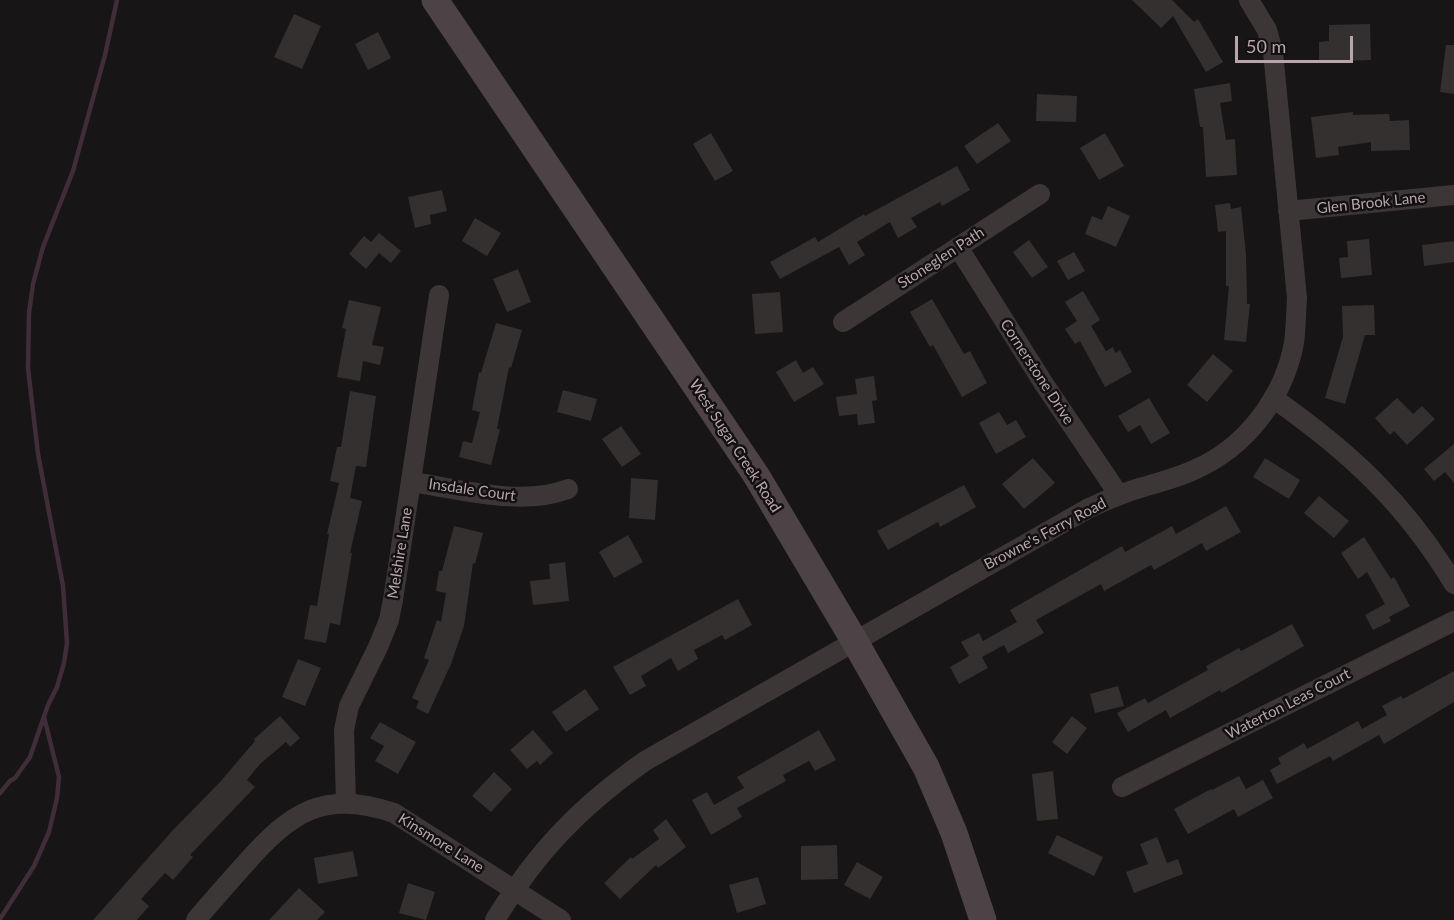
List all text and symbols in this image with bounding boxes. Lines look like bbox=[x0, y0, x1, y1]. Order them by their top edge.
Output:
scale bar bbox=[1238, 24, 1356, 62]
text: 50 m bbox=[1246, 35, 1286, 57]
street label: Glen Brook Lane bbox=[1316, 188, 1426, 218]
street label: Stoneglen Path bbox=[894, 223, 988, 293]
street label: Cornerstone Drive bbox=[996, 316, 1078, 428]
street label: West Sugar Creek Road bbox=[685, 376, 785, 516]
street label: Insdale Court bbox=[427, 475, 517, 505]
street label: Browne's Ferry Road bbox=[981, 494, 1109, 574]
street label: Melshire Lane bbox=[384, 506, 416, 600]
street label: Waterton Leas Court bbox=[1223, 665, 1353, 743]
street label: Kinsmore Lane bbox=[395, 810, 487, 876]

